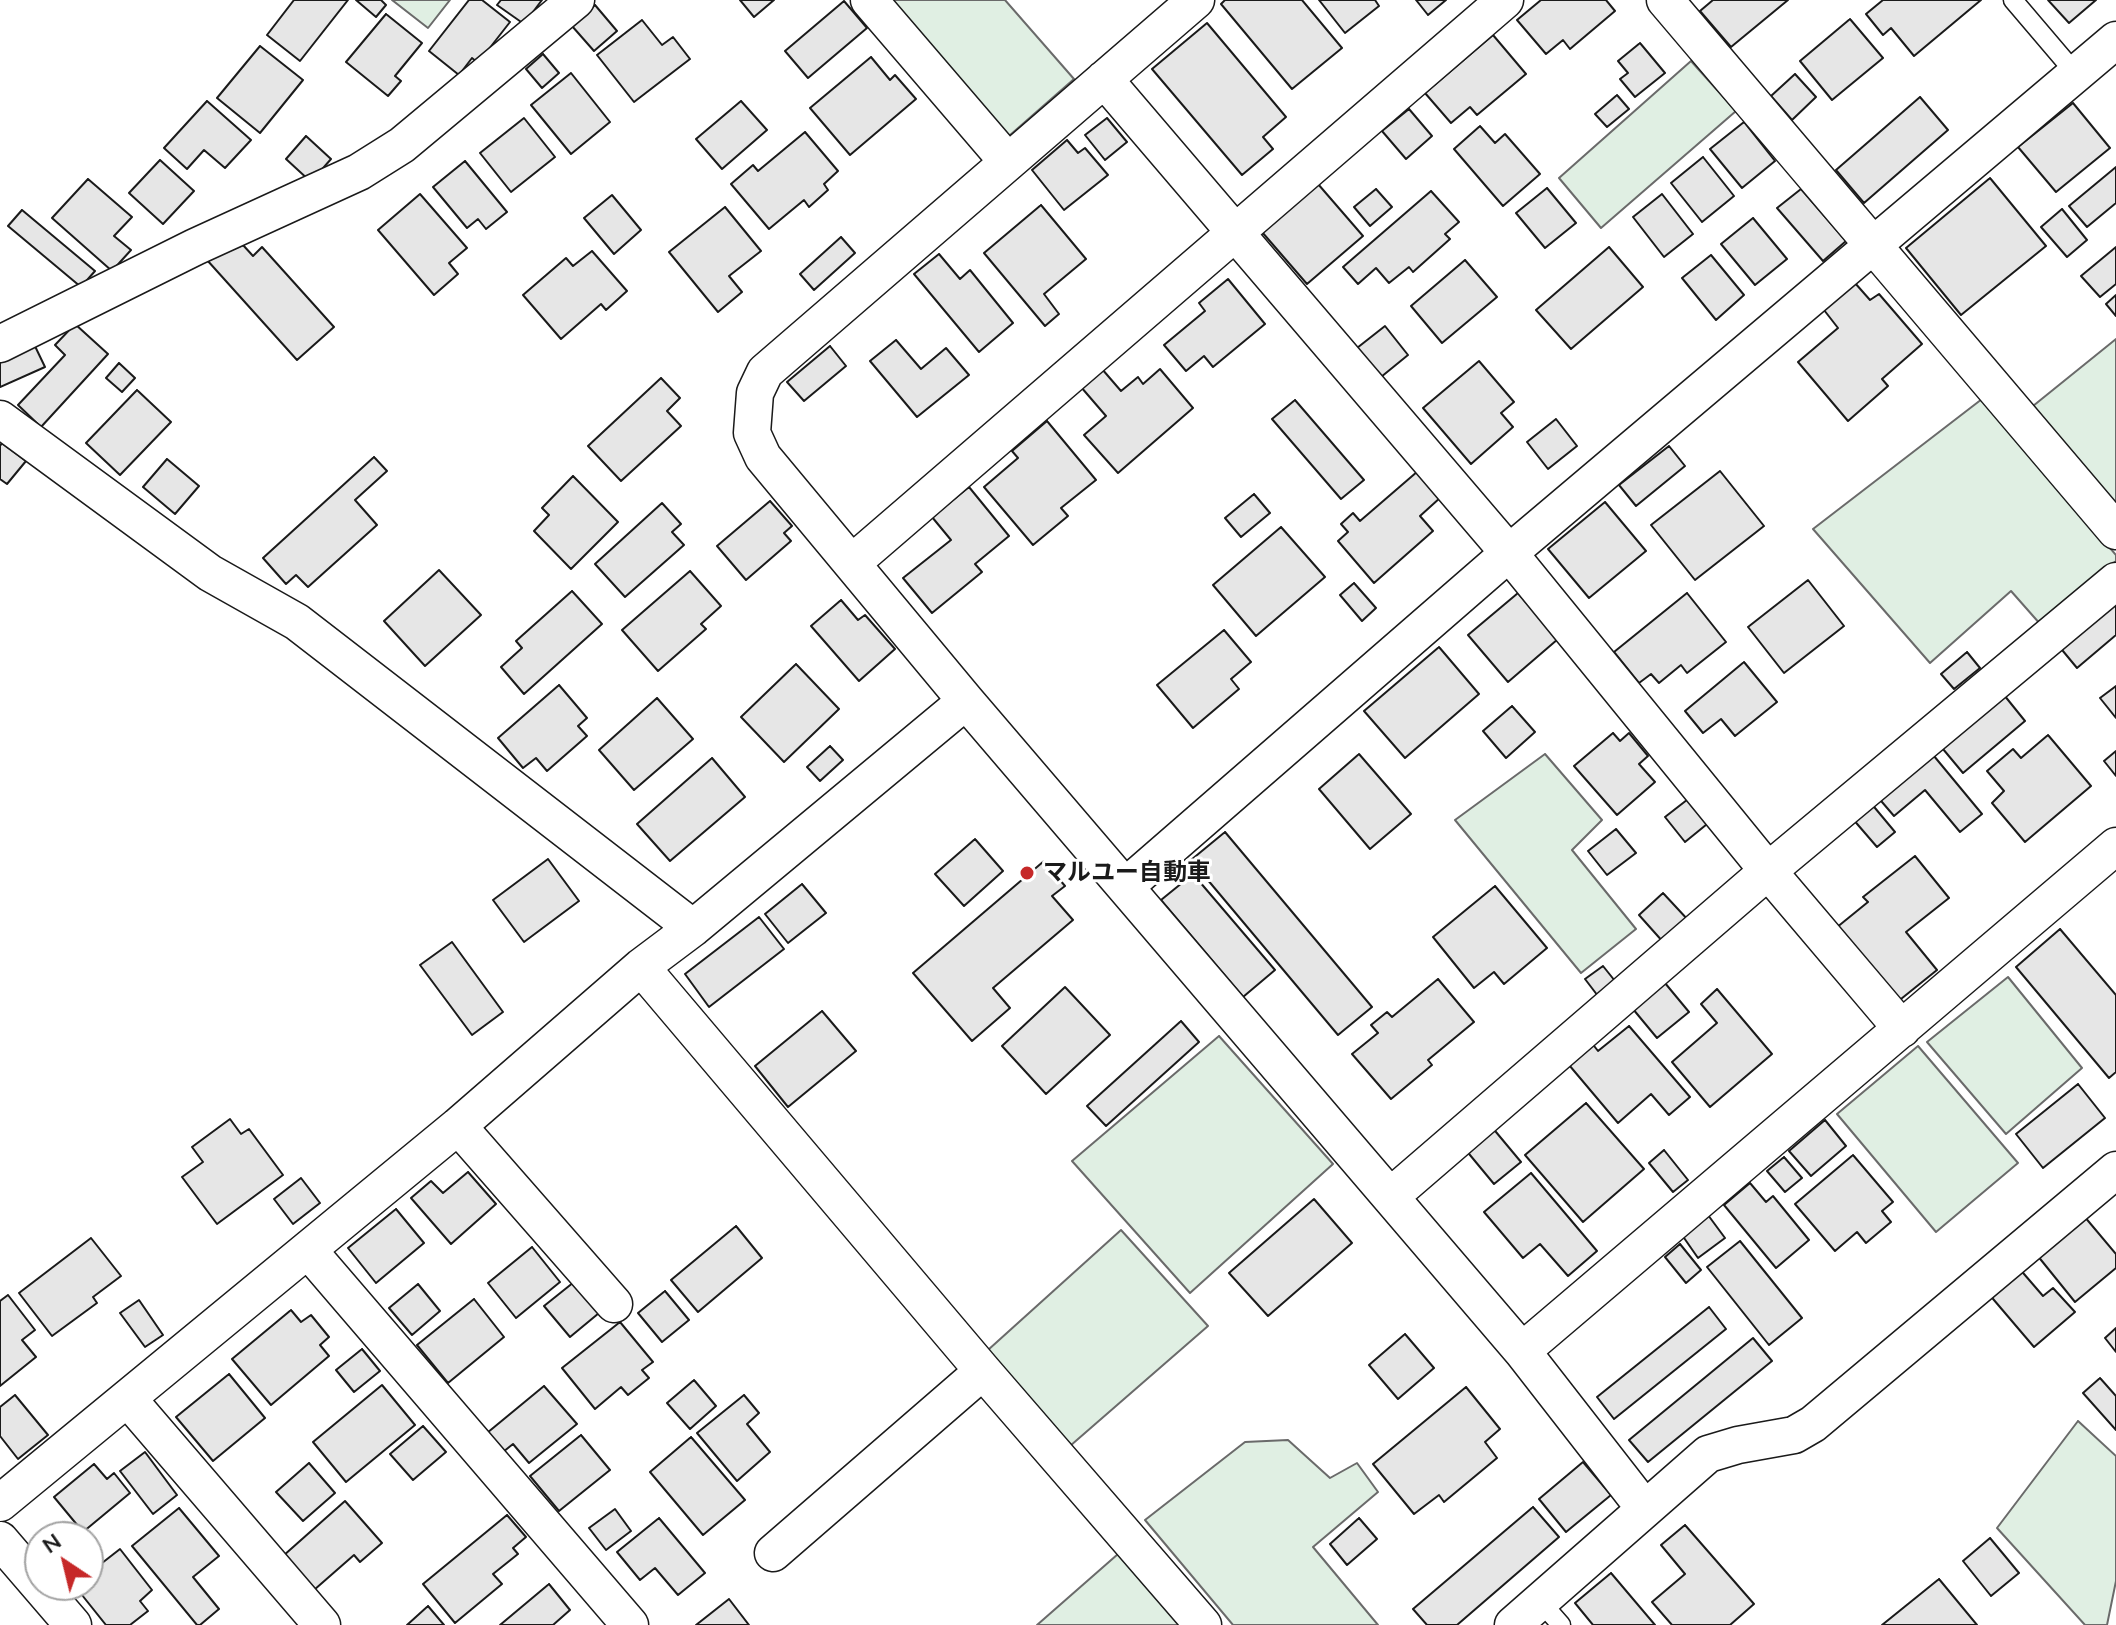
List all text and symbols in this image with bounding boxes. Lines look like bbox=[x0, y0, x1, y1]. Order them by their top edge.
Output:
place label: マルユー自動車 bbox=[1043, 859, 1211, 887]
marker: マルユー自動車 bbox=[1018, 864, 1036, 882]
north arrow bbox=[24, 1521, 104, 1601]
text: N bbox=[37, 1527, 66, 1559]

